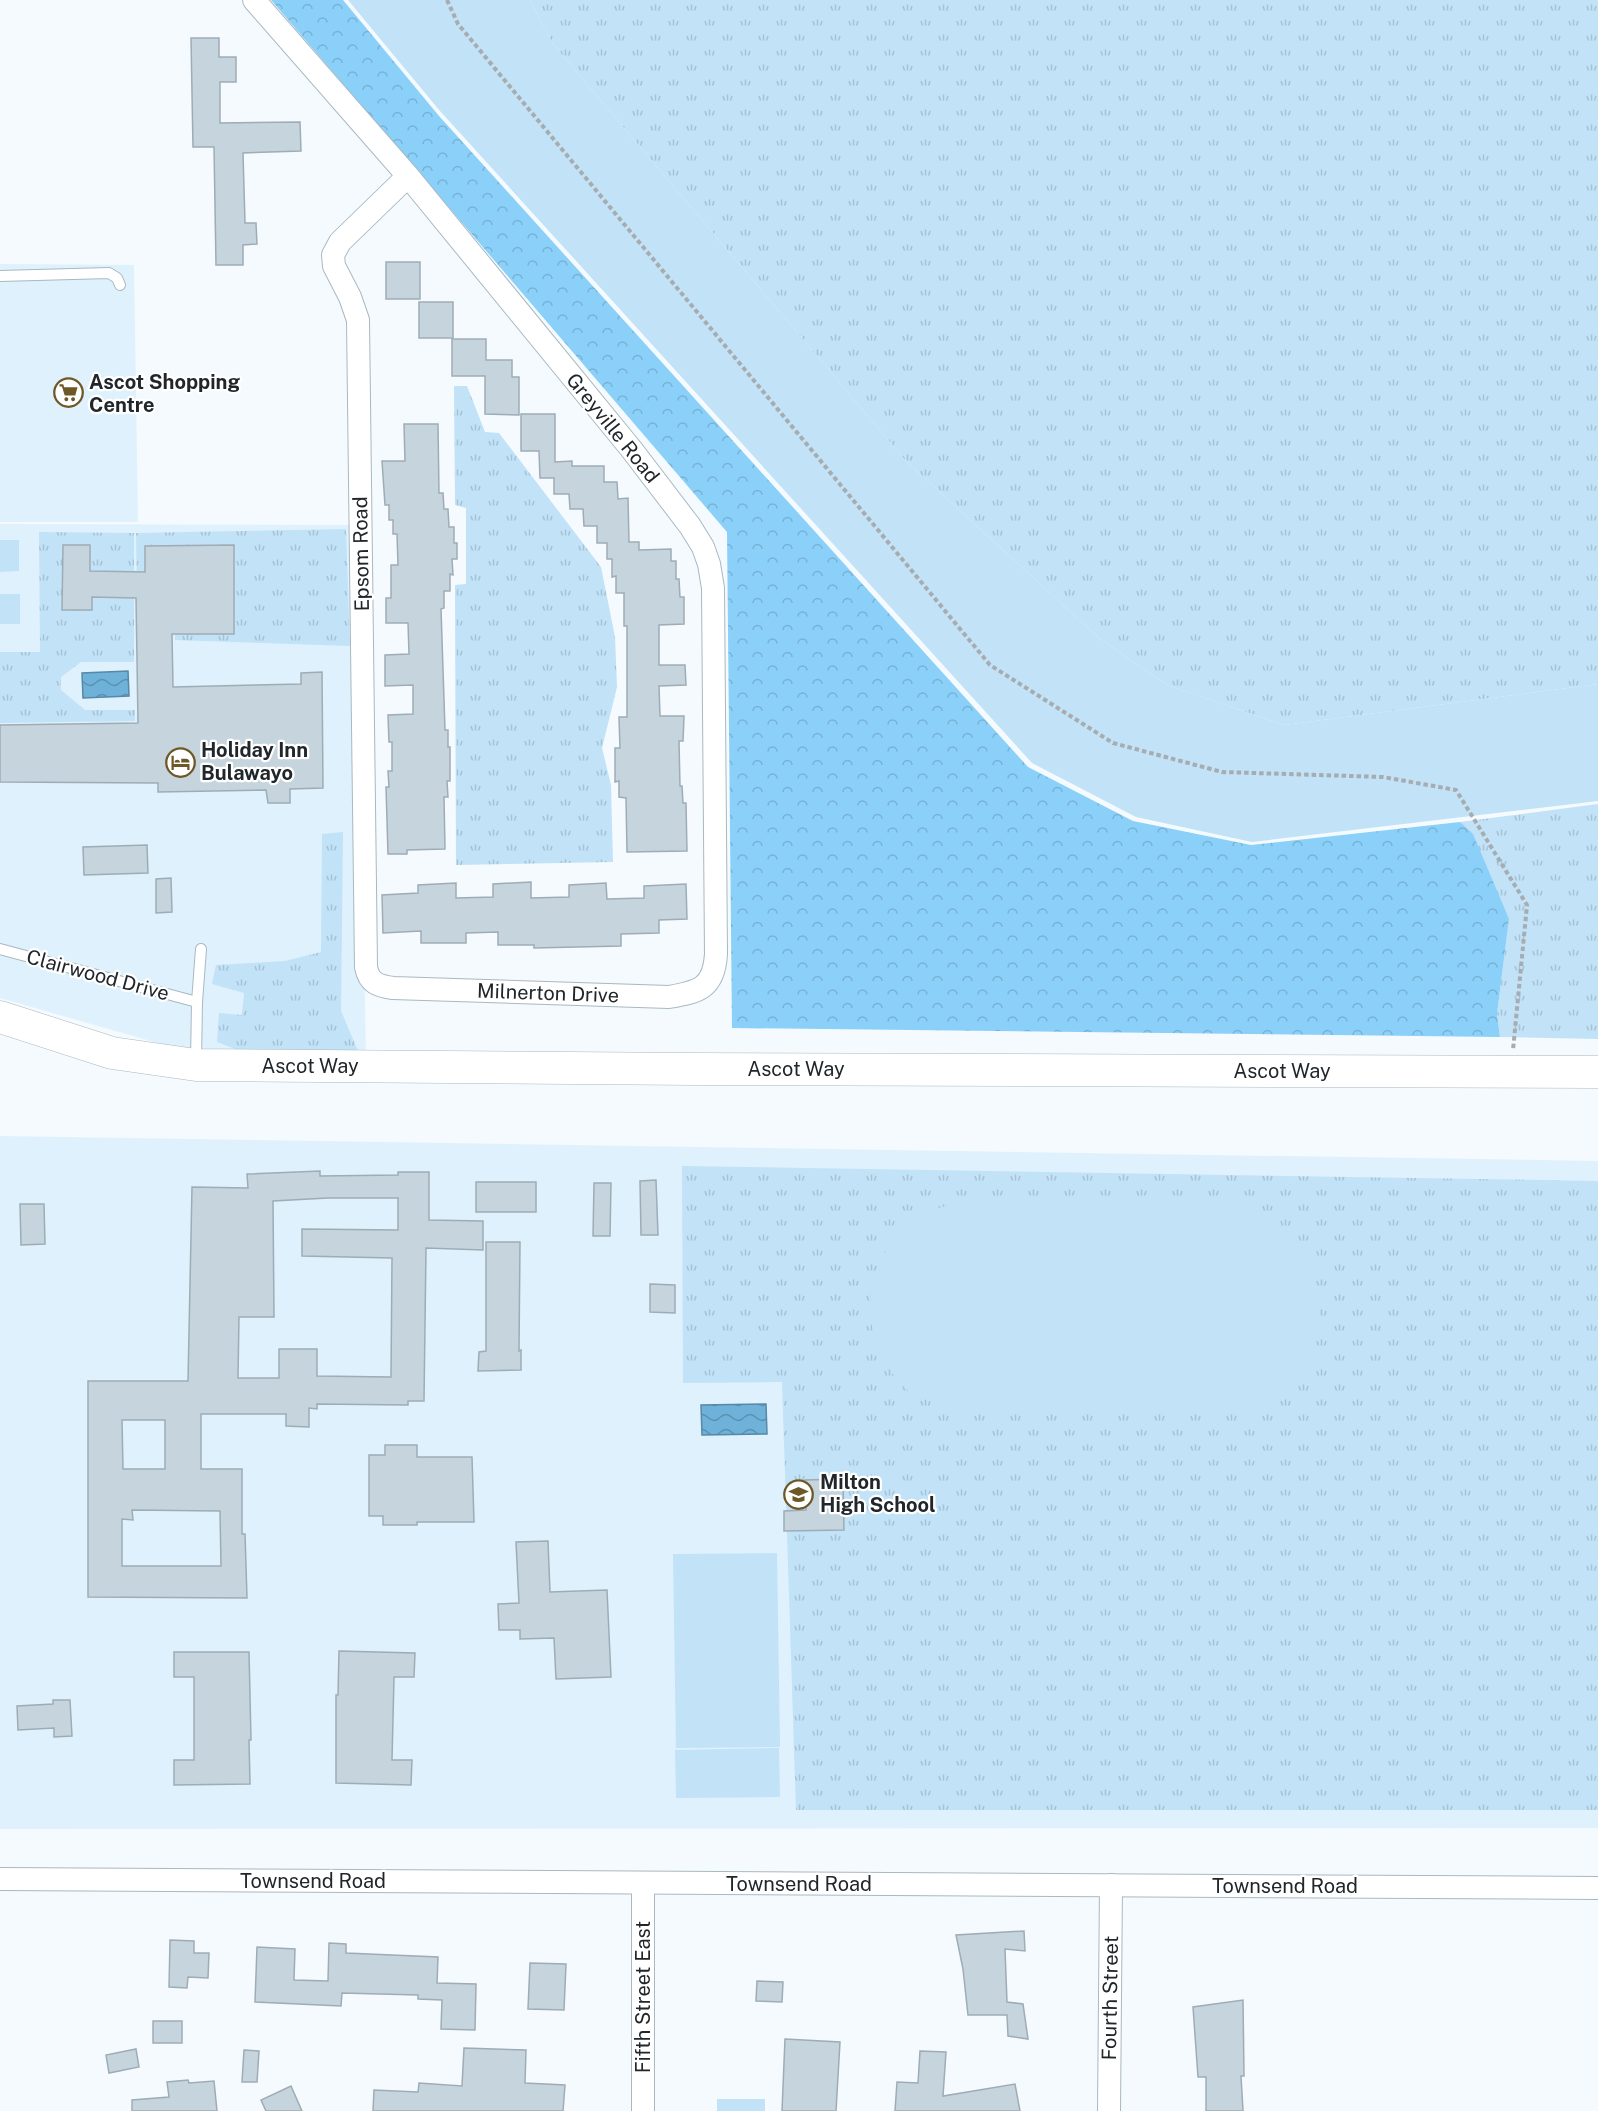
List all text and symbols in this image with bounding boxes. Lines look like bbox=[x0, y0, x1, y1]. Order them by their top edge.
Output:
street label: Greyville Road bbox=[561, 368, 665, 488]
place label: Ascot Shopping Centre bbox=[89, 370, 240, 417]
supermarket icon: Ascot Shopping Centre bbox=[52, 377, 84, 409]
street label: Epsom Road bbox=[348, 496, 374, 612]
place label: Holiday Inn Bulawayo bbox=[201, 738, 308, 785]
hotel icon: Holiday Inn Bulawayo bbox=[164, 746, 196, 778]
street label: Clairwood Drive bbox=[24, 944, 172, 1006]
street label: Milnerton Drive bbox=[477, 979, 619, 1007]
street label: Ascot Way bbox=[261, 1054, 359, 1078]
street label: Ascot Way bbox=[747, 1057, 845, 1081]
street label: Ascot Way bbox=[1233, 1059, 1331, 1083]
place label: Milton High School bbox=[820, 1470, 936, 1517]
school or university icon: Milton High School bbox=[783, 1478, 815, 1510]
street label: Townsend Road bbox=[240, 1869, 386, 1893]
street label: Townsend Road bbox=[726, 1872, 872, 1896]
street label: Townsend Road bbox=[1212, 1874, 1358, 1898]
street label: Fifth Street East bbox=[631, 1921, 655, 2073]
street label: Fourth Street bbox=[1097, 1935, 1123, 2061]

